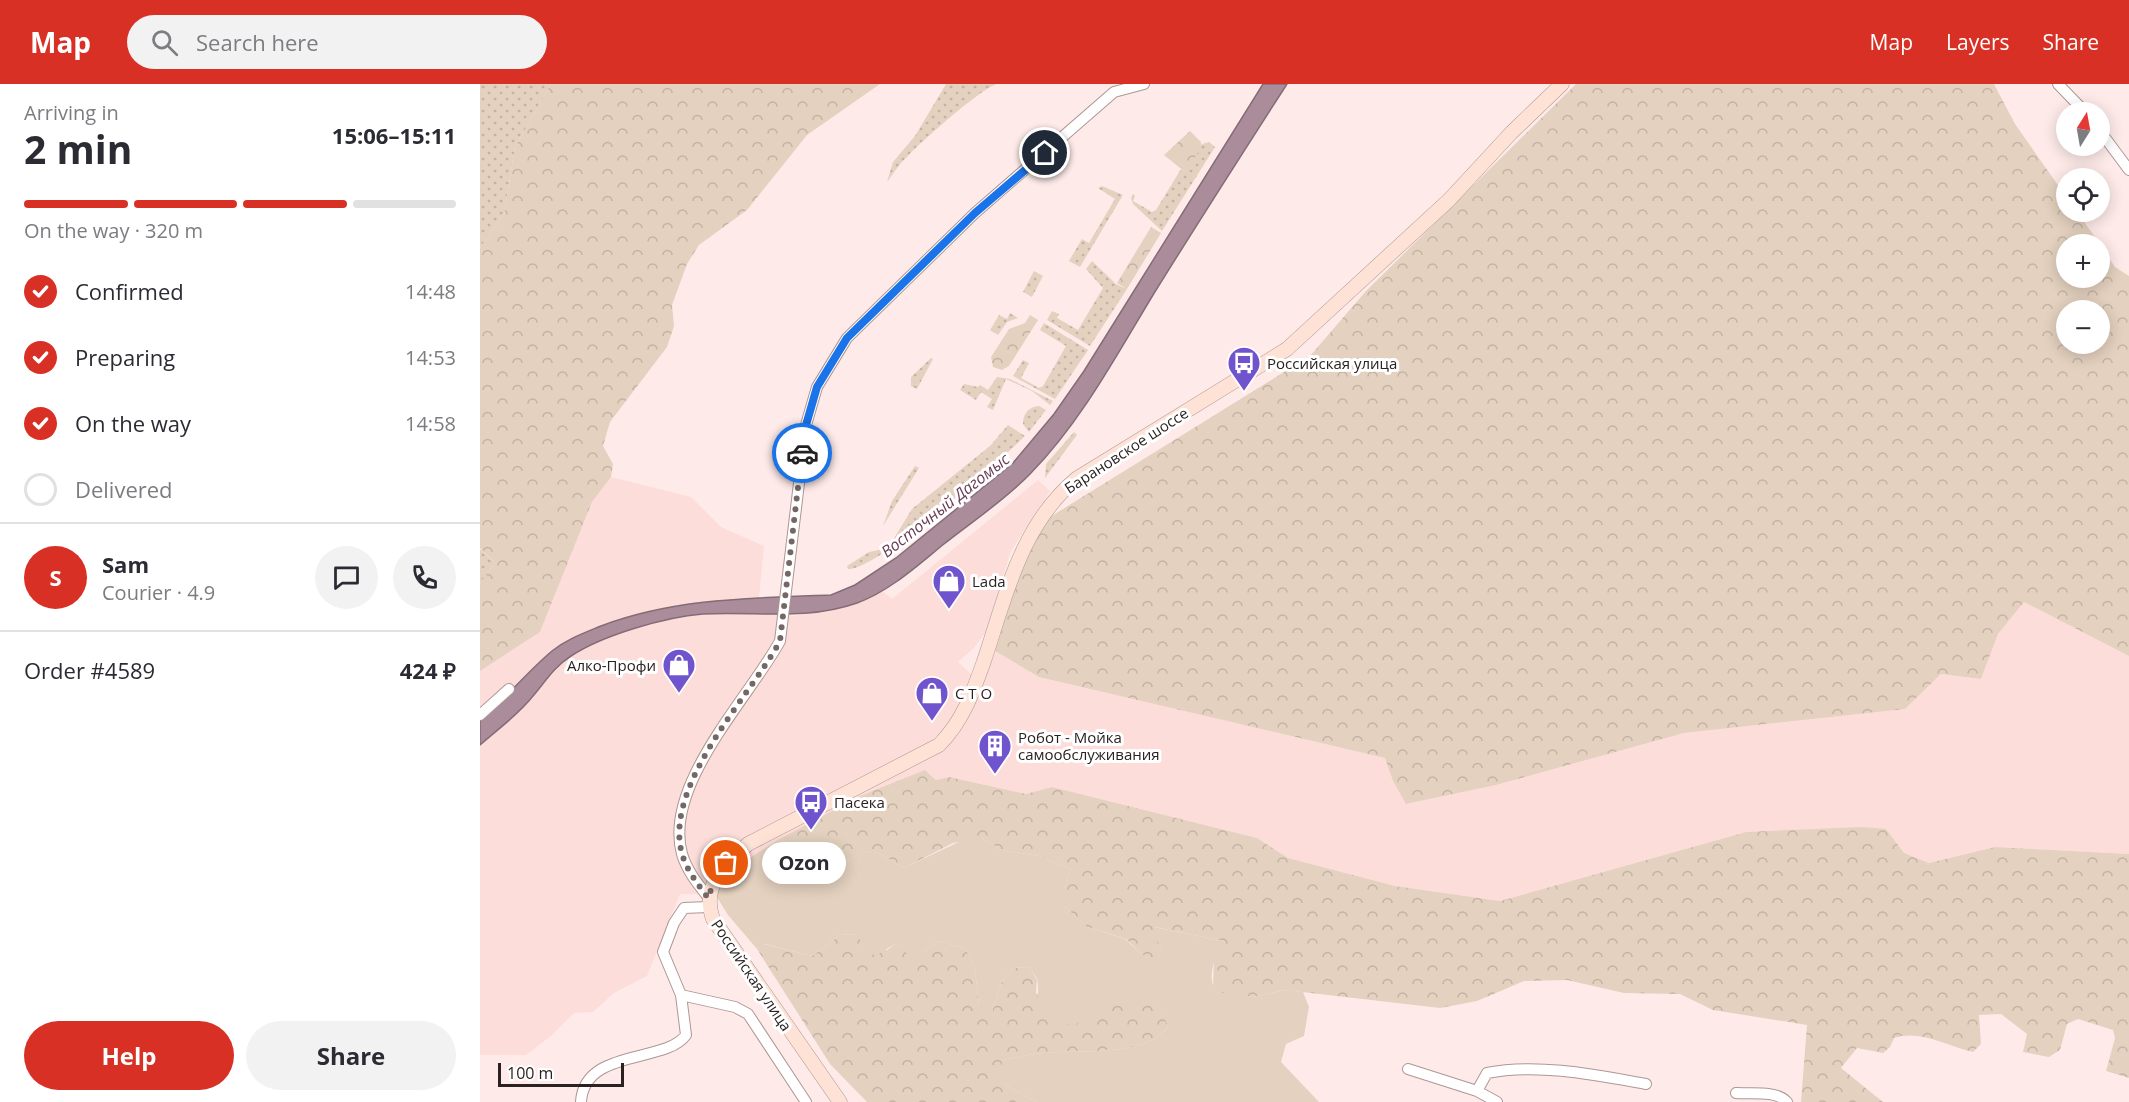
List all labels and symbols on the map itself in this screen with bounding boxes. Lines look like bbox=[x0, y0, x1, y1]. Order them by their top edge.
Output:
north arrow bbox=[2056, 102, 2110, 156]
pin bbox=[1019, 127, 1070, 178]
bus stop icon: Российская улица bbox=[1226, 345, 1262, 392]
place label: Российская улица bbox=[1267, 353, 1397, 373]
street label: Барановское шоссе bbox=[1060, 403, 1192, 497]
courier bbox=[772, 423, 832, 483]
water label: Восточный Дагомыс bbox=[876, 447, 1014, 562]
shop icon: Lada bbox=[931, 563, 967, 610]
place label: Lada bbox=[972, 571, 1006, 591]
shop icon: Алко-Профи bbox=[661, 647, 697, 694]
place label: Алко-Профи bbox=[567, 655, 656, 675]
shop icon: С Т О bbox=[914, 675, 950, 722]
place label: С Т О bbox=[955, 683, 992, 703]
place label: Робот - Мойка самообслуживания bbox=[1018, 727, 1160, 764]
building icon: Робот - Мойка самообслуживания bbox=[977, 728, 1013, 775]
bus stop icon: Пасека bbox=[793, 784, 829, 831]
place label: Пасека bbox=[834, 792, 885, 812]
pin bbox=[700, 837, 751, 888]
callout: Ozon bbox=[762, 842, 846, 884]
street label: Российская улица bbox=[707, 915, 797, 1035]
scale bar bbox=[498, 1060, 624, 1088]

